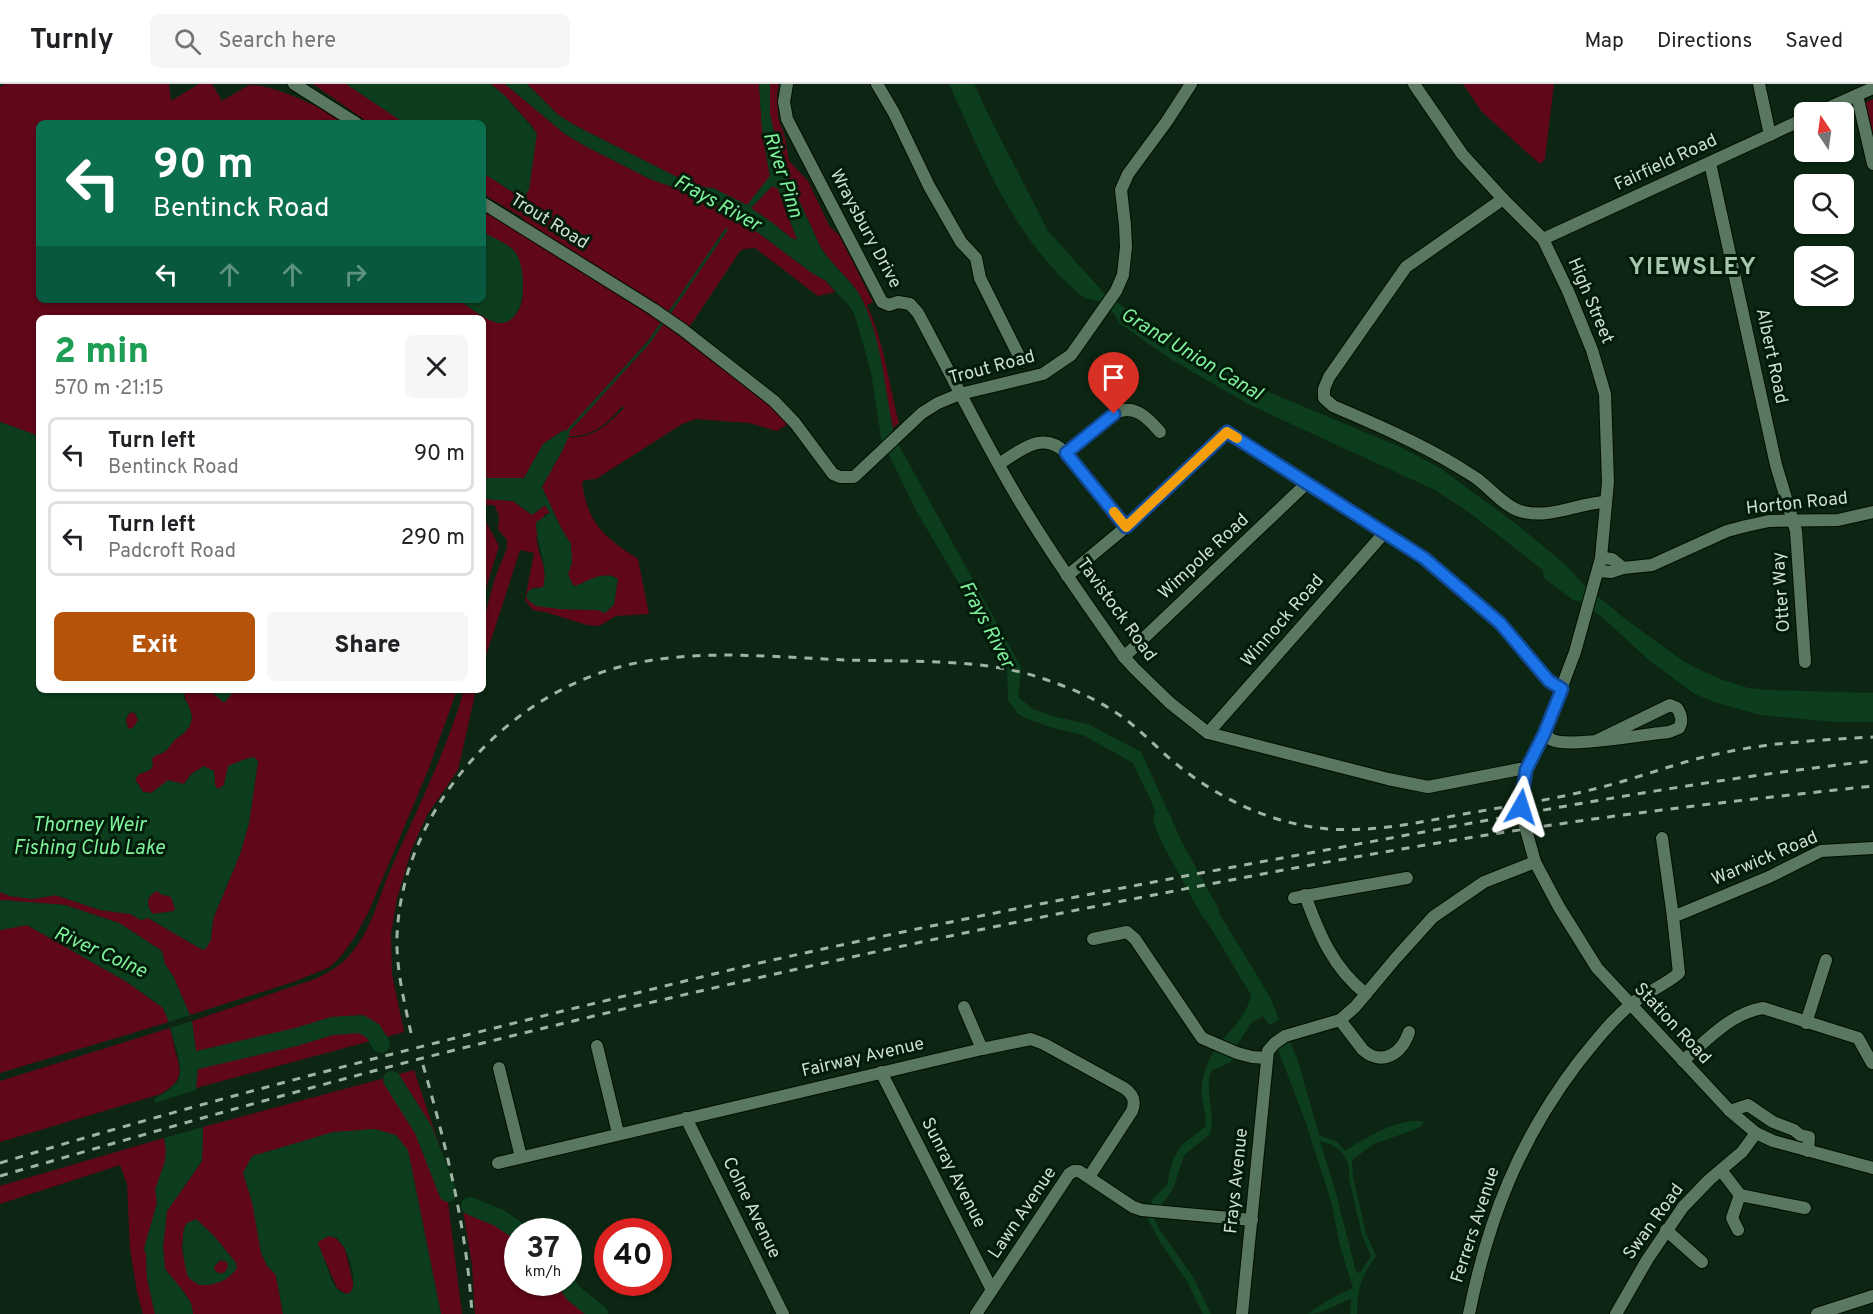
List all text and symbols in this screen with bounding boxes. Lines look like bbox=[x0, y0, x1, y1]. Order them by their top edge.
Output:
search box bbox=[150, 14, 570, 68]
text: Turnly bbox=[30, 23, 114, 59]
icon: search bbox=[171, 25, 204, 58]
text: Search here bbox=[219, 28, 336, 55]
text: Map bbox=[1584, 28, 1624, 55]
text: Directions bbox=[1657, 28, 1752, 55]
text: Saved bbox=[1785, 28, 1843, 55]
north arrow bbox=[1794, 102, 1854, 162]
map controls bbox=[1794, 102, 1854, 306]
water label: River Pinn bbox=[756, 129, 808, 221]
street label: Fairfield Road bbox=[1611, 129, 1721, 197]
text: 90 m bbox=[153, 140, 254, 193]
icon: left bbox=[54, 144, 132, 222]
street label: Wraysbury Drive bbox=[824, 165, 906, 293]
water label: Frays River bbox=[669, 169, 766, 239]
button: search bbox=[1794, 174, 1854, 234]
street label: Trout Road bbox=[505, 189, 593, 255]
text: Bentinck Road bbox=[153, 192, 329, 226]
button: layers bbox=[1794, 246, 1854, 306]
district label: YIEWSLEY bbox=[1628, 253, 1758, 283]
street label: High Street bbox=[1562, 255, 1618, 347]
icon: left bbox=[150, 258, 183, 291]
icon: ahead bbox=[213, 258, 246, 291]
icon: ahead bbox=[276, 258, 309, 291]
icon: right bbox=[339, 258, 372, 291]
water label: Grand Union Canal bbox=[1115, 302, 1267, 408]
street label: Albert Road bbox=[1750, 306, 1792, 406]
text: 2 min bbox=[54, 330, 149, 376]
button: close bbox=[405, 335, 468, 398]
street label: Trout Road bbox=[946, 345, 1038, 391]
pin bbox=[1088, 352, 1139, 414]
icon: arrive bbox=[1097, 361, 1130, 394]
text: 570 m · 21:15 bbox=[54, 376, 164, 402]
text: Turn left bbox=[108, 428, 196, 455]
icon: left bbox=[57, 438, 90, 471]
text: 90 m bbox=[414, 441, 465, 468]
text: Bentinck Road bbox=[108, 455, 239, 481]
street label: Horton Road bbox=[1745, 487, 1849, 521]
street label: Wimpole Road bbox=[1154, 509, 1254, 605]
text: Turn left bbox=[108, 512, 196, 539]
icon: left bbox=[57, 522, 90, 555]
text: 290 m bbox=[401, 525, 465, 552]
text: Padcroft Road bbox=[108, 539, 236, 565]
street label: Otter Way bbox=[1768, 551, 1796, 633]
street label: Tavistock Road bbox=[1071, 554, 1161, 666]
street label: Winnock Road bbox=[1237, 570, 1329, 672]
water label: Frays River bbox=[952, 577, 1021, 674]
button: Exit bbox=[54, 612, 255, 681]
button: Share bbox=[267, 612, 468, 681]
position arrow bbox=[1489, 775, 1553, 839]
water label: Thorney Weir Fishing Club Lake bbox=[13, 813, 165, 862]
street label: Warwick Road bbox=[1708, 826, 1822, 892]
water label: River Colne bbox=[49, 921, 151, 985]
street label: Station Road bbox=[1628, 978, 1716, 1070]
street label: Fairway Avenue bbox=[799, 1033, 927, 1083]
street label: Sunray Avenue bbox=[915, 1114, 991, 1232]
street label: Frays Avenue bbox=[1220, 1127, 1254, 1235]
street label: Colne Avenue bbox=[716, 1153, 786, 1263]
street label: Lawn Avenue bbox=[984, 1163, 1062, 1263]
street label: Ferrers Avenue bbox=[1446, 1164, 1506, 1286]
street label: Swan Road bbox=[1619, 1179, 1689, 1265]
speed limit sign: 40 bbox=[594, 1218, 672, 1296]
text: 37 bbox=[526, 1231, 560, 1268]
text: km/h bbox=[525, 1263, 561, 1282]

